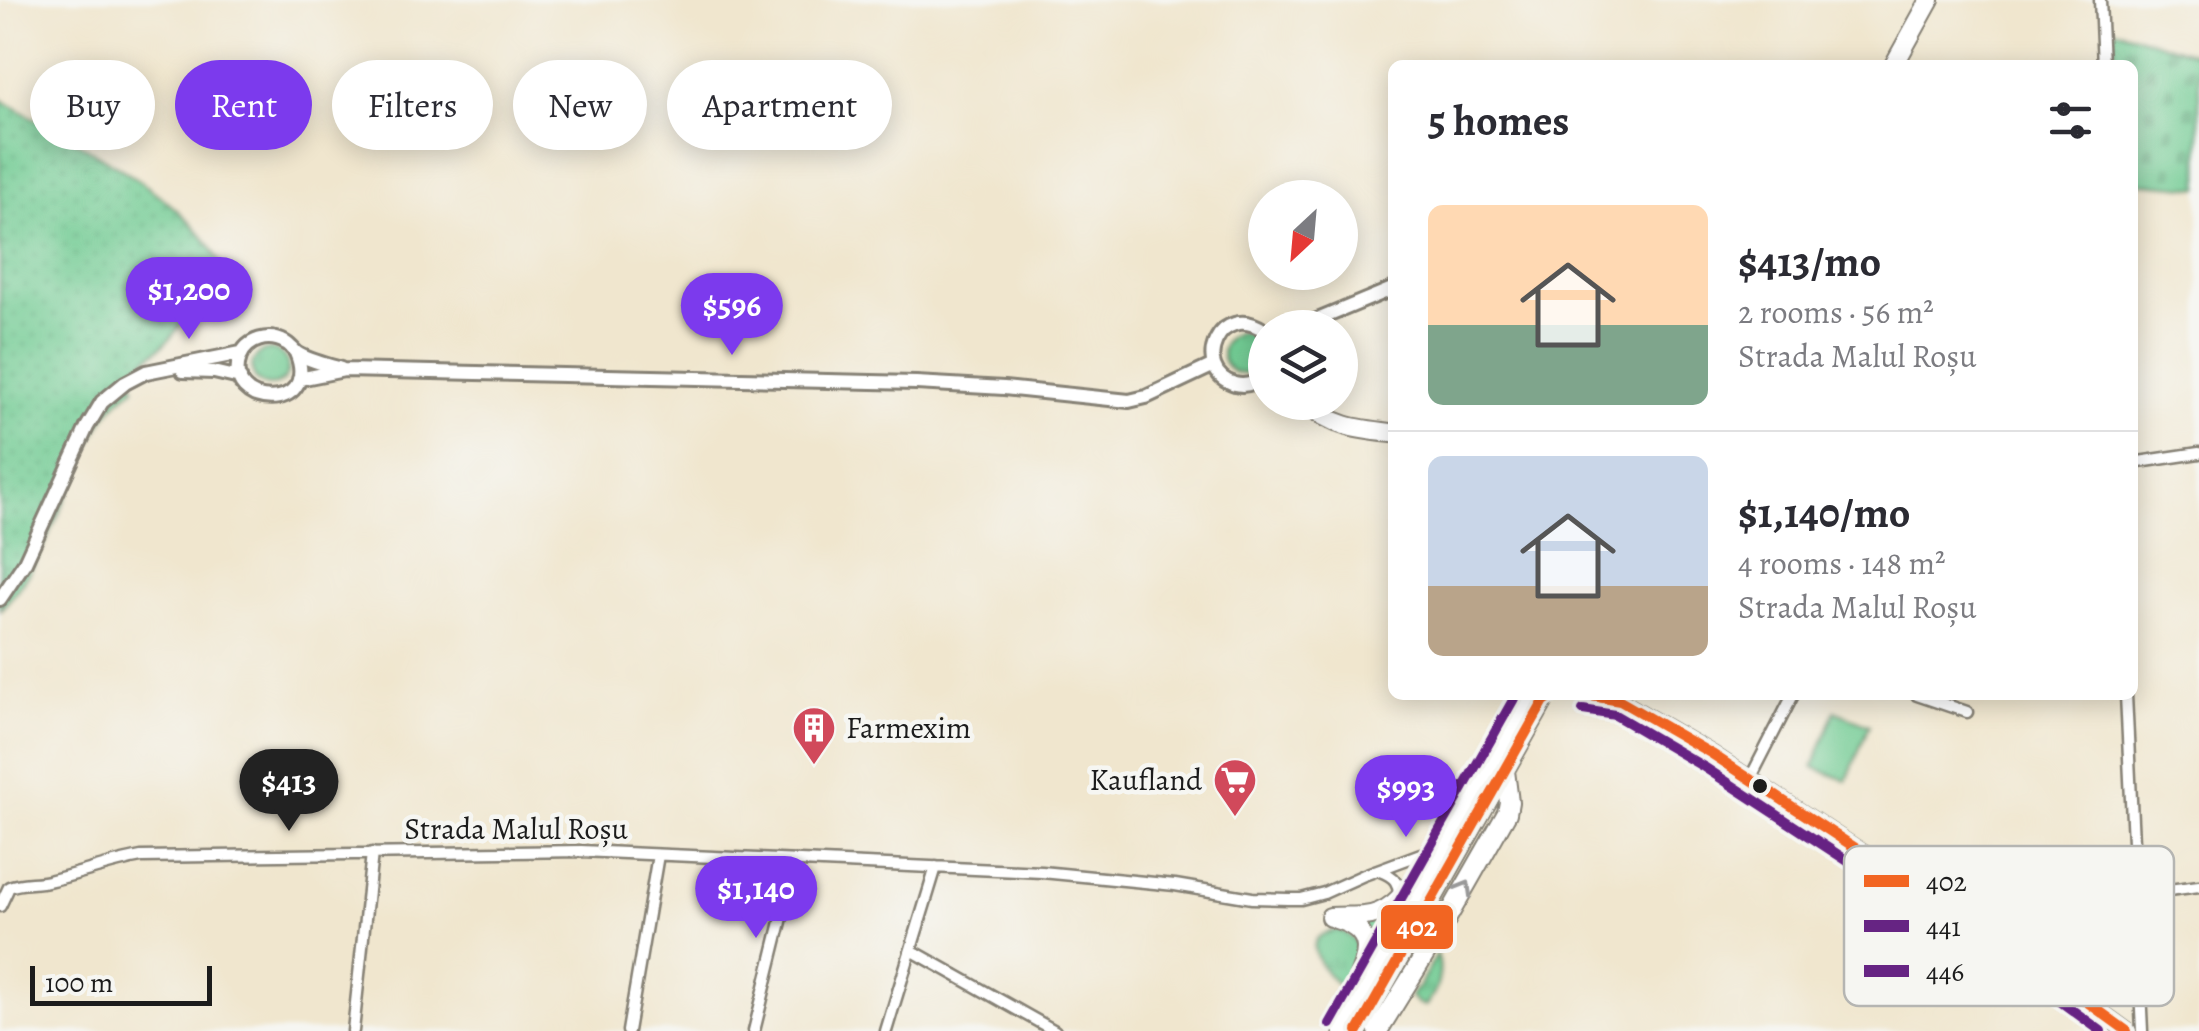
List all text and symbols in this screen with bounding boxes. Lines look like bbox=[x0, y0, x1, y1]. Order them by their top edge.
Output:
chip: Buy bbox=[30, 60, 155, 150]
chip: Rent bbox=[175, 60, 312, 150]
chip: Filters bbox=[332, 60, 493, 150]
chip: New bbox=[513, 60, 647, 150]
chip: Apartment bbox=[667, 60, 892, 150]
text: 5 homes bbox=[1428, 92, 1569, 149]
icon: filters bbox=[2043, 93, 2098, 148]
north arrow bbox=[1248, 180, 1358, 290]
map controls bbox=[1248, 180, 1358, 420]
text: $413/mo bbox=[1738, 233, 1881, 290]
icon: home bbox=[1508, 245, 1628, 365]
pin: $1,200 bbox=[108, 257, 270, 342]
text: $1,200 bbox=[148, 267, 230, 311]
pin: $596 bbox=[673, 273, 791, 358]
text: $596 bbox=[703, 283, 761, 327]
text: 2 rooms · 56 m² bbox=[1738, 290, 1934, 334]
button: layers bbox=[1248, 310, 1358, 420]
text: Strada Malul Roșu bbox=[1738, 334, 1976, 378]
text: $1,140/mo bbox=[1738, 484, 1911, 541]
icon: home bbox=[1508, 496, 1628, 616]
text: 4 rooms · 148 m² bbox=[1738, 541, 1946, 585]
text: Strada Malul Roșu bbox=[1738, 585, 1976, 629]
building icon: Farmexim bbox=[791, 705, 837, 766]
place label: Farmexim bbox=[846, 708, 971, 748]
pin: $413 bbox=[230, 749, 348, 834]
pin: $993 bbox=[1347, 755, 1465, 840]
supermarket icon: Kaufland bbox=[1212, 757, 1258, 818]
text: $413 bbox=[261, 759, 317, 803]
place label: Kaufland bbox=[1090, 760, 1203, 800]
text: $993 bbox=[1377, 765, 1435, 809]
unlabelled marker bbox=[1750, 776, 1770, 796]
street label: Strada Malul Roșu bbox=[404, 809, 629, 849]
legend bbox=[1844, 846, 2174, 1006]
pin: $1,140 bbox=[675, 856, 837, 941]
text: 402 bbox=[1926, 863, 1967, 901]
text: $1,140 bbox=[717, 866, 795, 910]
one-way arrow bbox=[1452, 881, 1472, 899]
line badge: 402 bbox=[1379, 903, 1455, 951]
text: 402 bbox=[1397, 908, 1438, 946]
text: 441 bbox=[1926, 908, 1961, 946]
text: 446 bbox=[1926, 953, 1964, 991]
scale bar bbox=[30, 961, 212, 1006]
text: 100 m bbox=[45, 964, 113, 1002]

